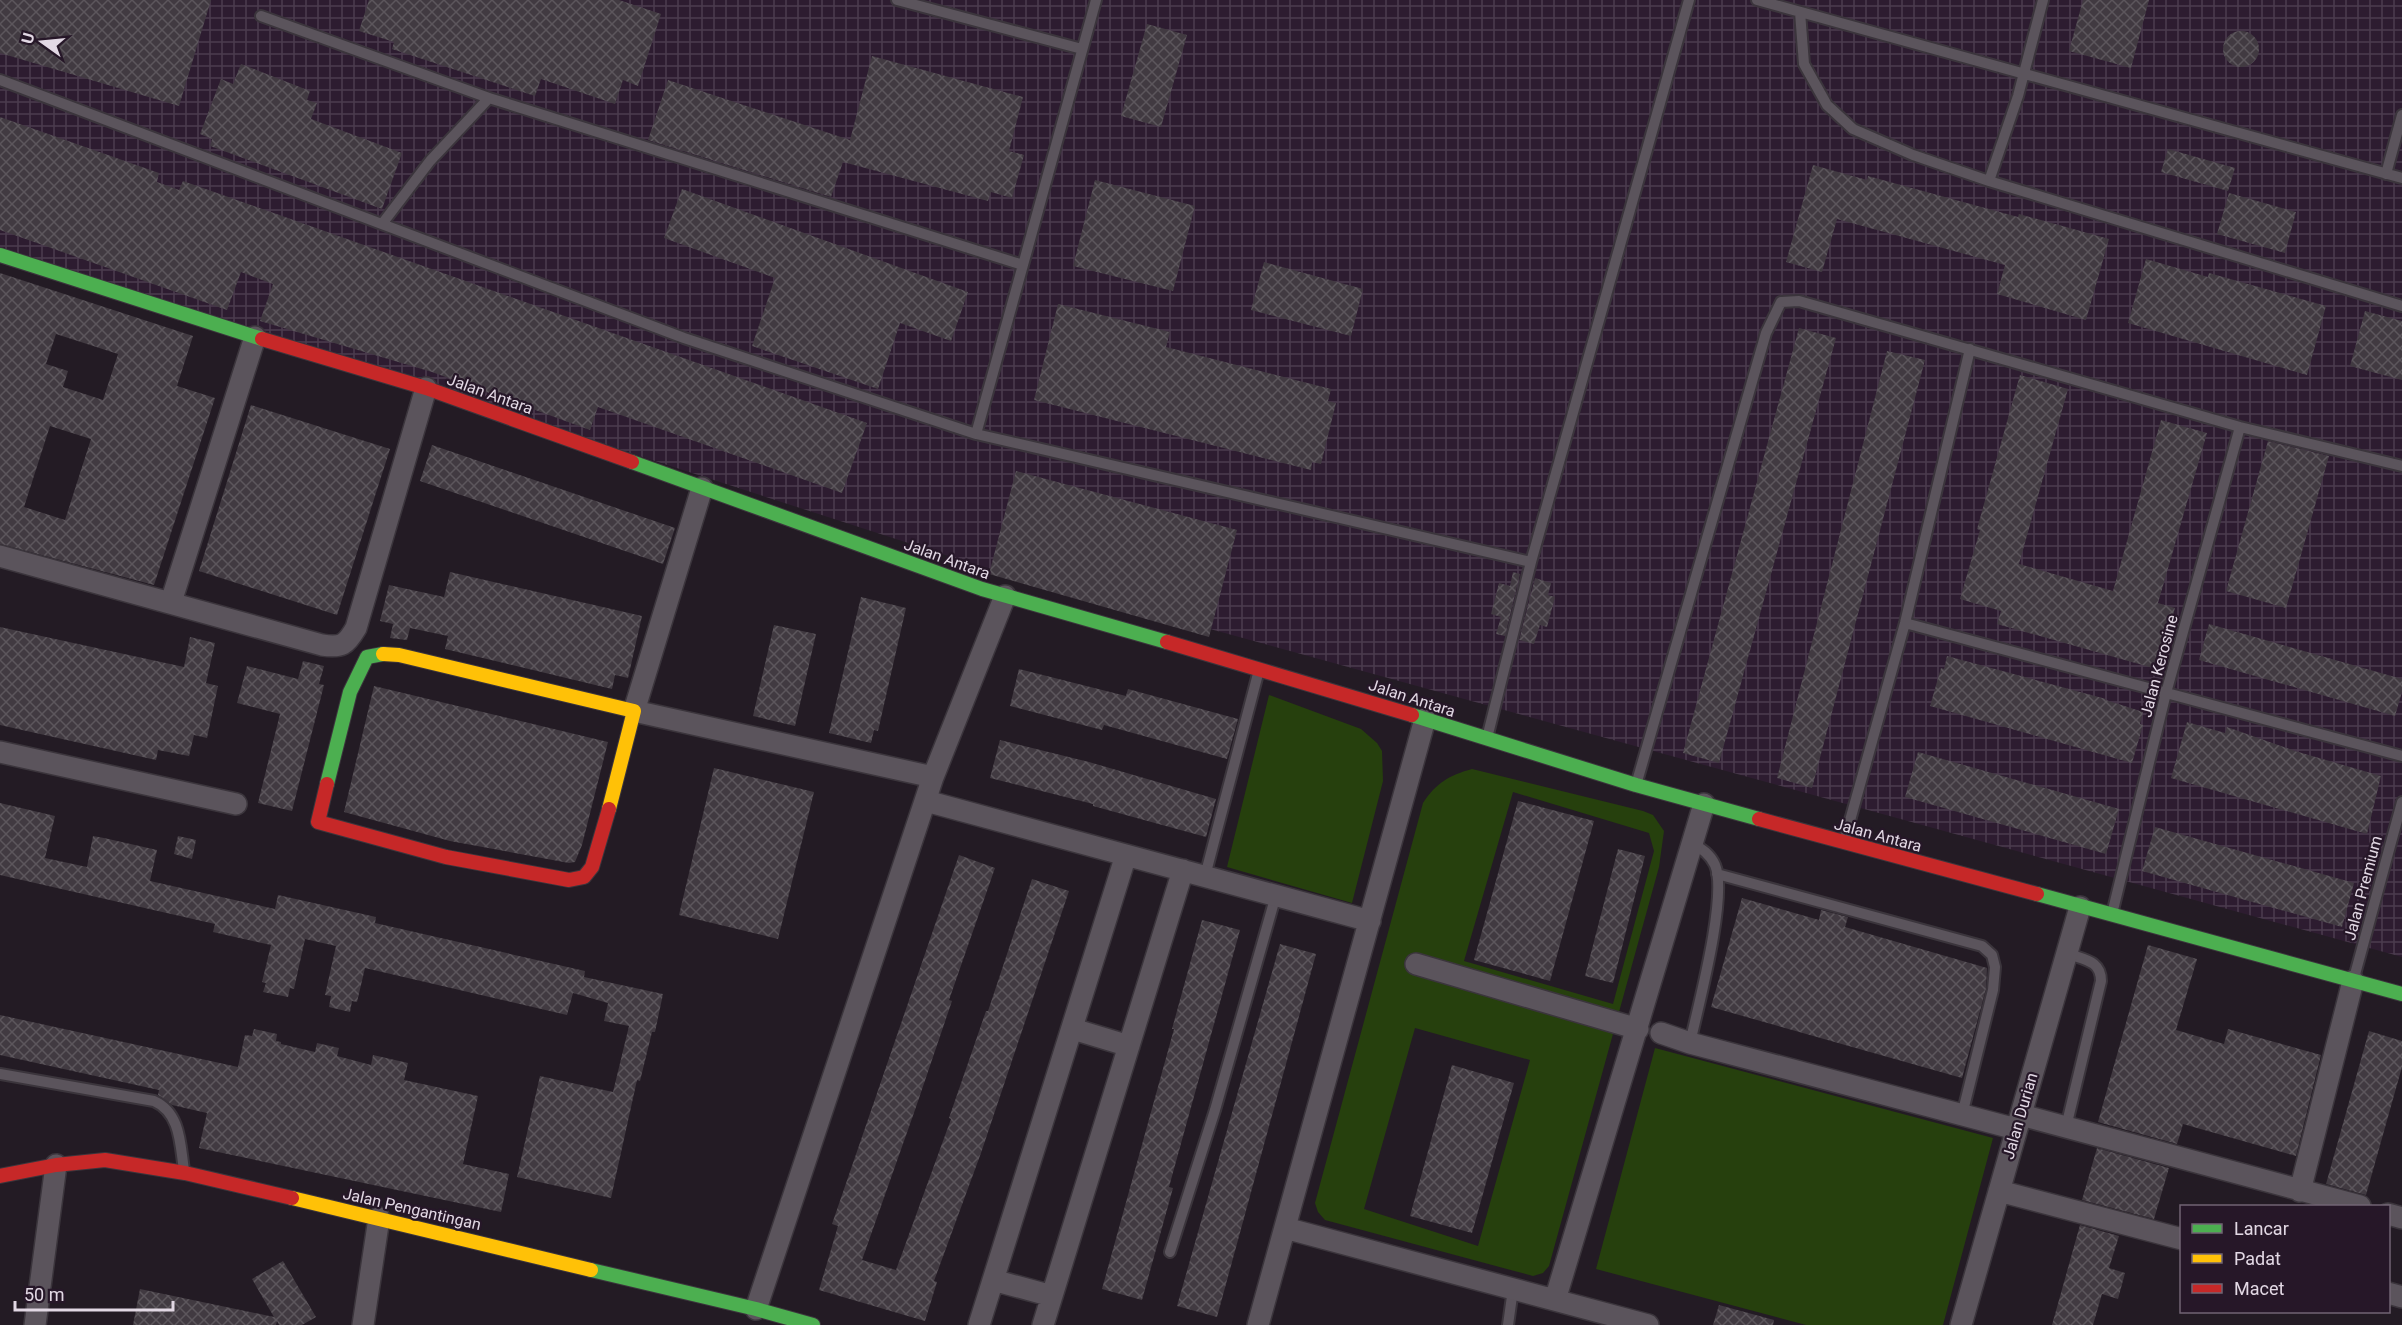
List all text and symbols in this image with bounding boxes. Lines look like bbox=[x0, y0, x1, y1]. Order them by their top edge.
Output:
north arrow bbox=[12, 12, 72, 72]
text: U bbox=[17, 31, 39, 46]
street label: Jalan Antara bbox=[444, 370, 536, 418]
street label: Jalan Antara bbox=[901, 535, 993, 583]
street label: Jalan Kerosine bbox=[2136, 613, 2182, 719]
street label: Jalan Antara bbox=[1366, 675, 1458, 721]
street label: Jalan Antara bbox=[1832, 814, 1924, 856]
street label: Jalan Premium bbox=[2340, 834, 2386, 942]
street label: Jalan Durian bbox=[1999, 1071, 2041, 1161]
street label: Jalan Pengantingan bbox=[341, 1184, 483, 1234]
legend bbox=[2180, 1205, 2390, 1313]
text: Lancar bbox=[2234, 1218, 2289, 1239]
text: Padat bbox=[2234, 1248, 2281, 1269]
scale bar bbox=[15, 1274, 172, 1312]
text: Macet bbox=[2234, 1278, 2284, 1299]
text: 50 m bbox=[24, 1284, 64, 1305]

